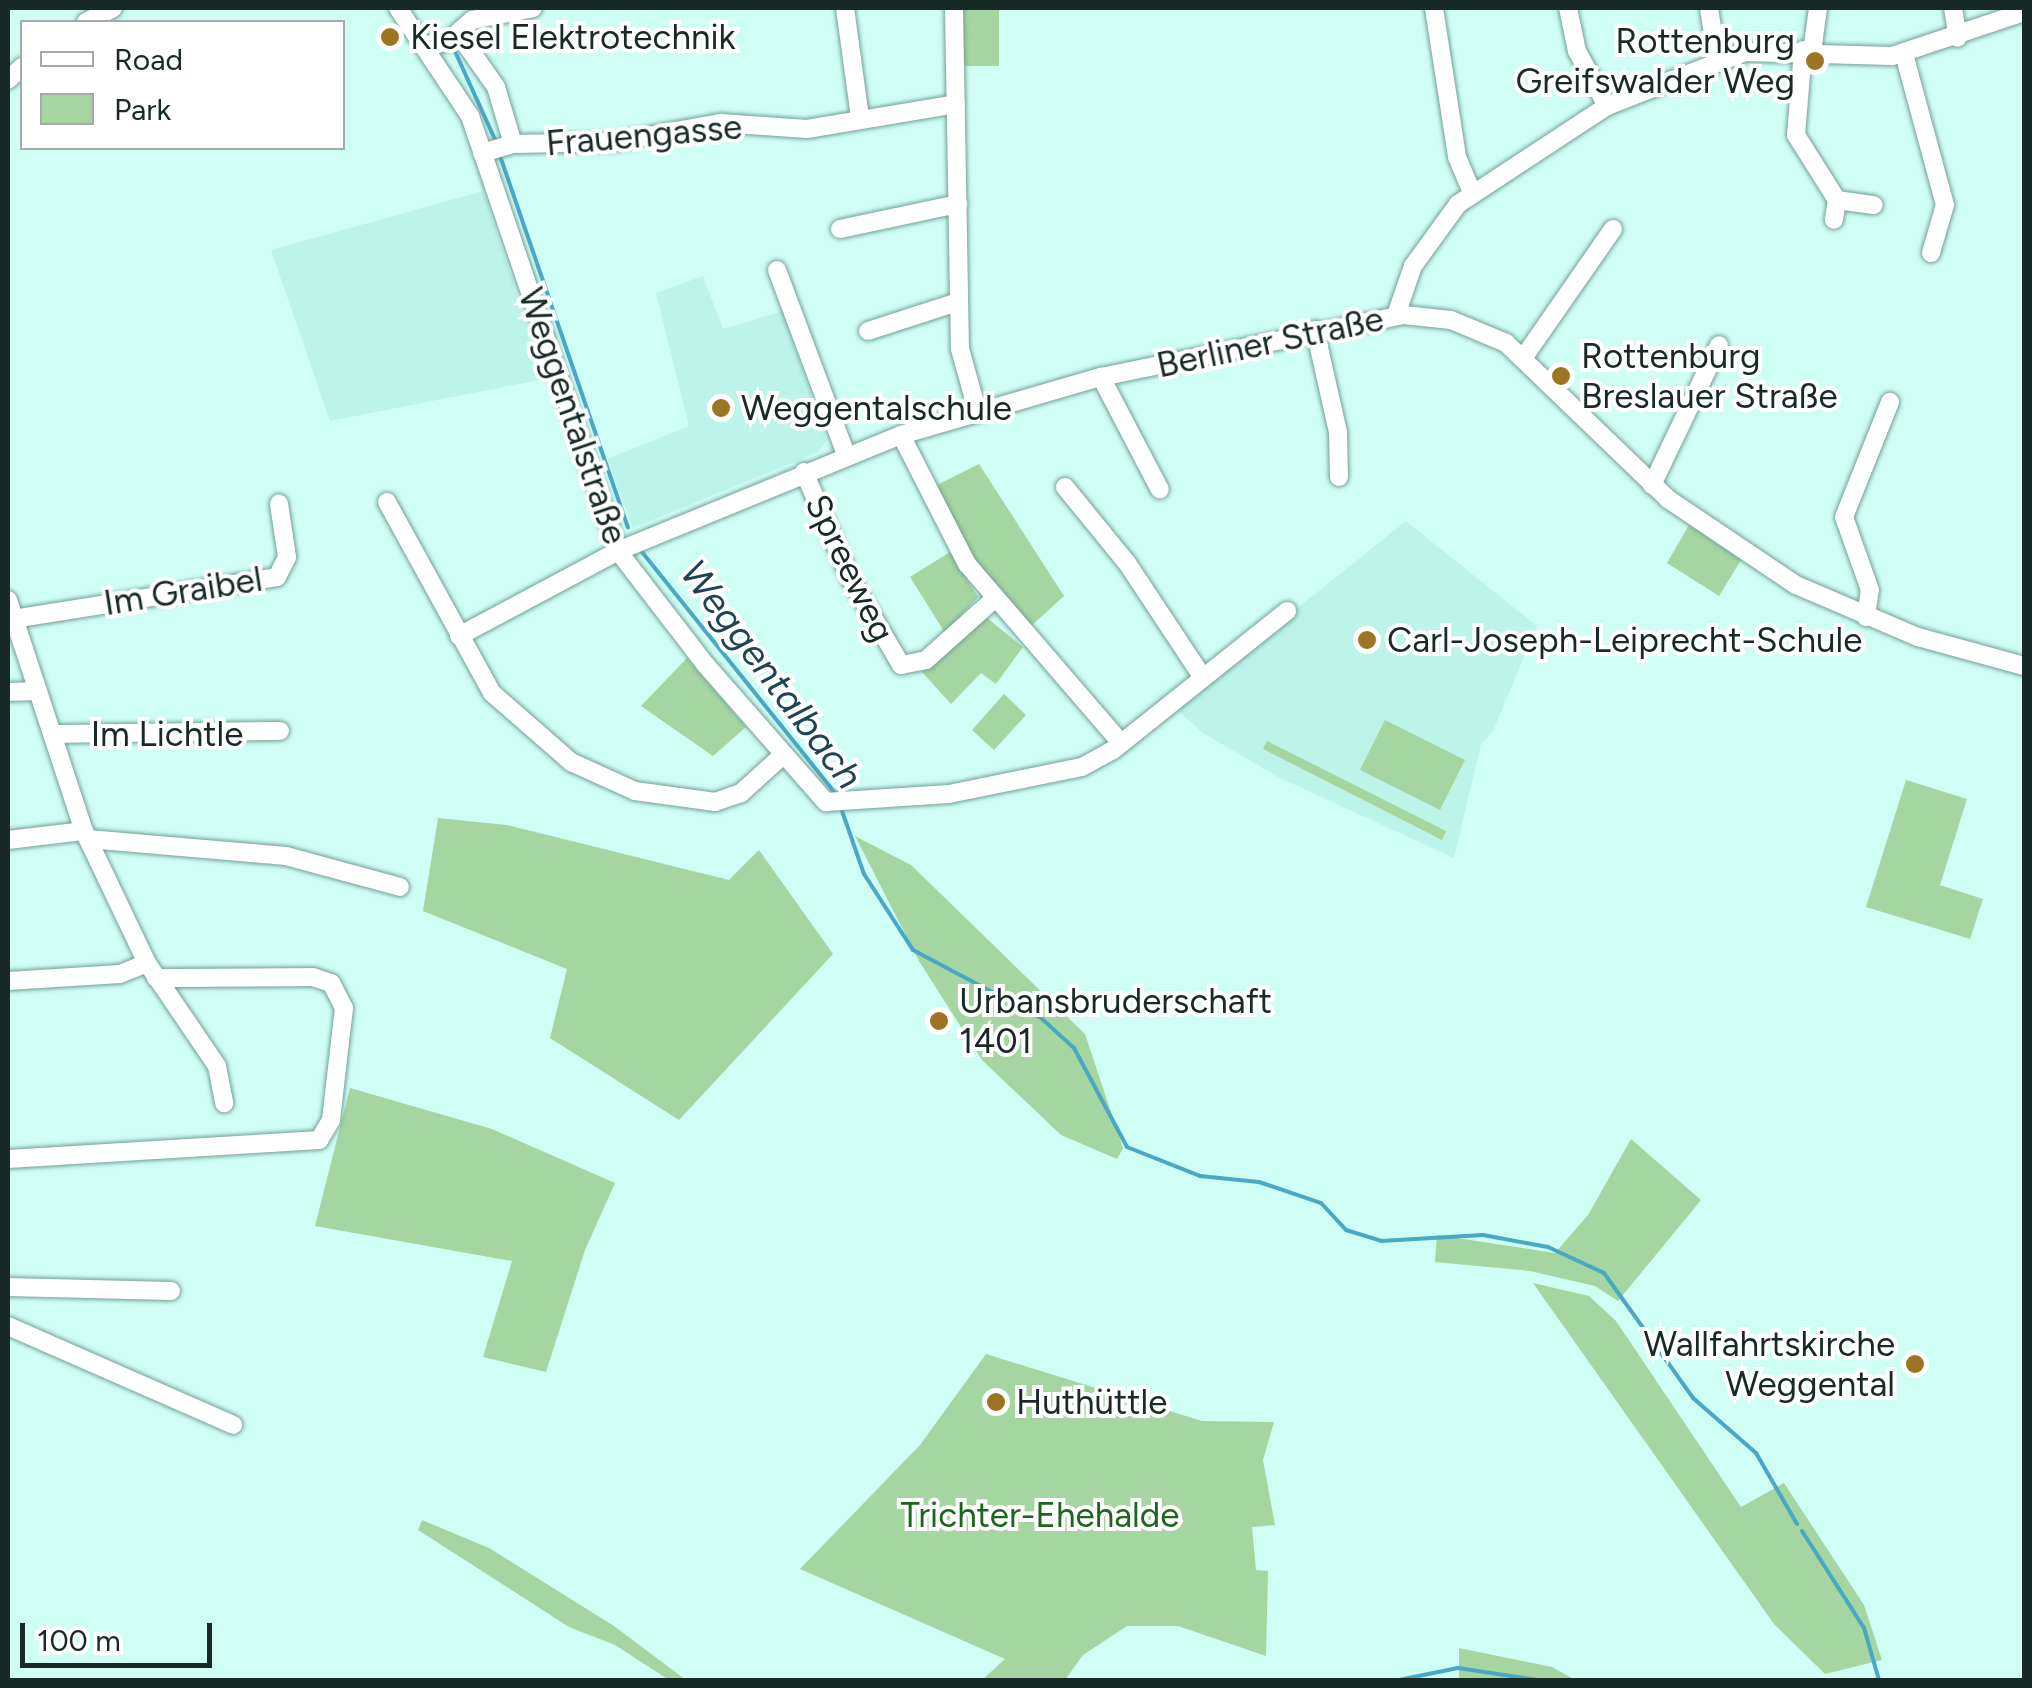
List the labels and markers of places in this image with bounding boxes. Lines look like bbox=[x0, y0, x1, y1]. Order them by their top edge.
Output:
place label: Kiesel Elektrotechnik bbox=[410, 16, 736, 58]
place label: Rottenburg Greifswalder Weg bbox=[1516, 20, 1795, 102]
marker: Kiesel Elektrotechnik bbox=[379, 26, 401, 48]
marker: Rottenburg Greifswalder Weg bbox=[1804, 50, 1826, 72]
place label: Rottenburg Breslauer Straße bbox=[1581, 335, 1838, 417]
marker: Rottenburg Breslauer Straße bbox=[1550, 365, 1572, 387]
place label: Weggentalschule bbox=[741, 387, 1012, 429]
marker: Weggentalschule bbox=[710, 397, 732, 419]
place label: Carl-Joseph-Leiprecht-Schule bbox=[1387, 619, 1862, 661]
marker: Carl-Joseph-Leiprecht-Schule bbox=[1356, 629, 1378, 651]
place label: Urbansbruderschaft 1401 bbox=[959, 980, 1272, 1062]
marker: Urbansbruderschaft 1401 bbox=[928, 1010, 950, 1032]
place label: Wallfahrtskirche Weggental bbox=[1644, 1323, 1895, 1405]
marker: Wallfahrtskirche Weggental bbox=[1904, 1353, 1926, 1375]
place label: Huthüttle bbox=[1016, 1381, 1167, 1423]
marker: Huthüttle bbox=[985, 1391, 1007, 1413]

